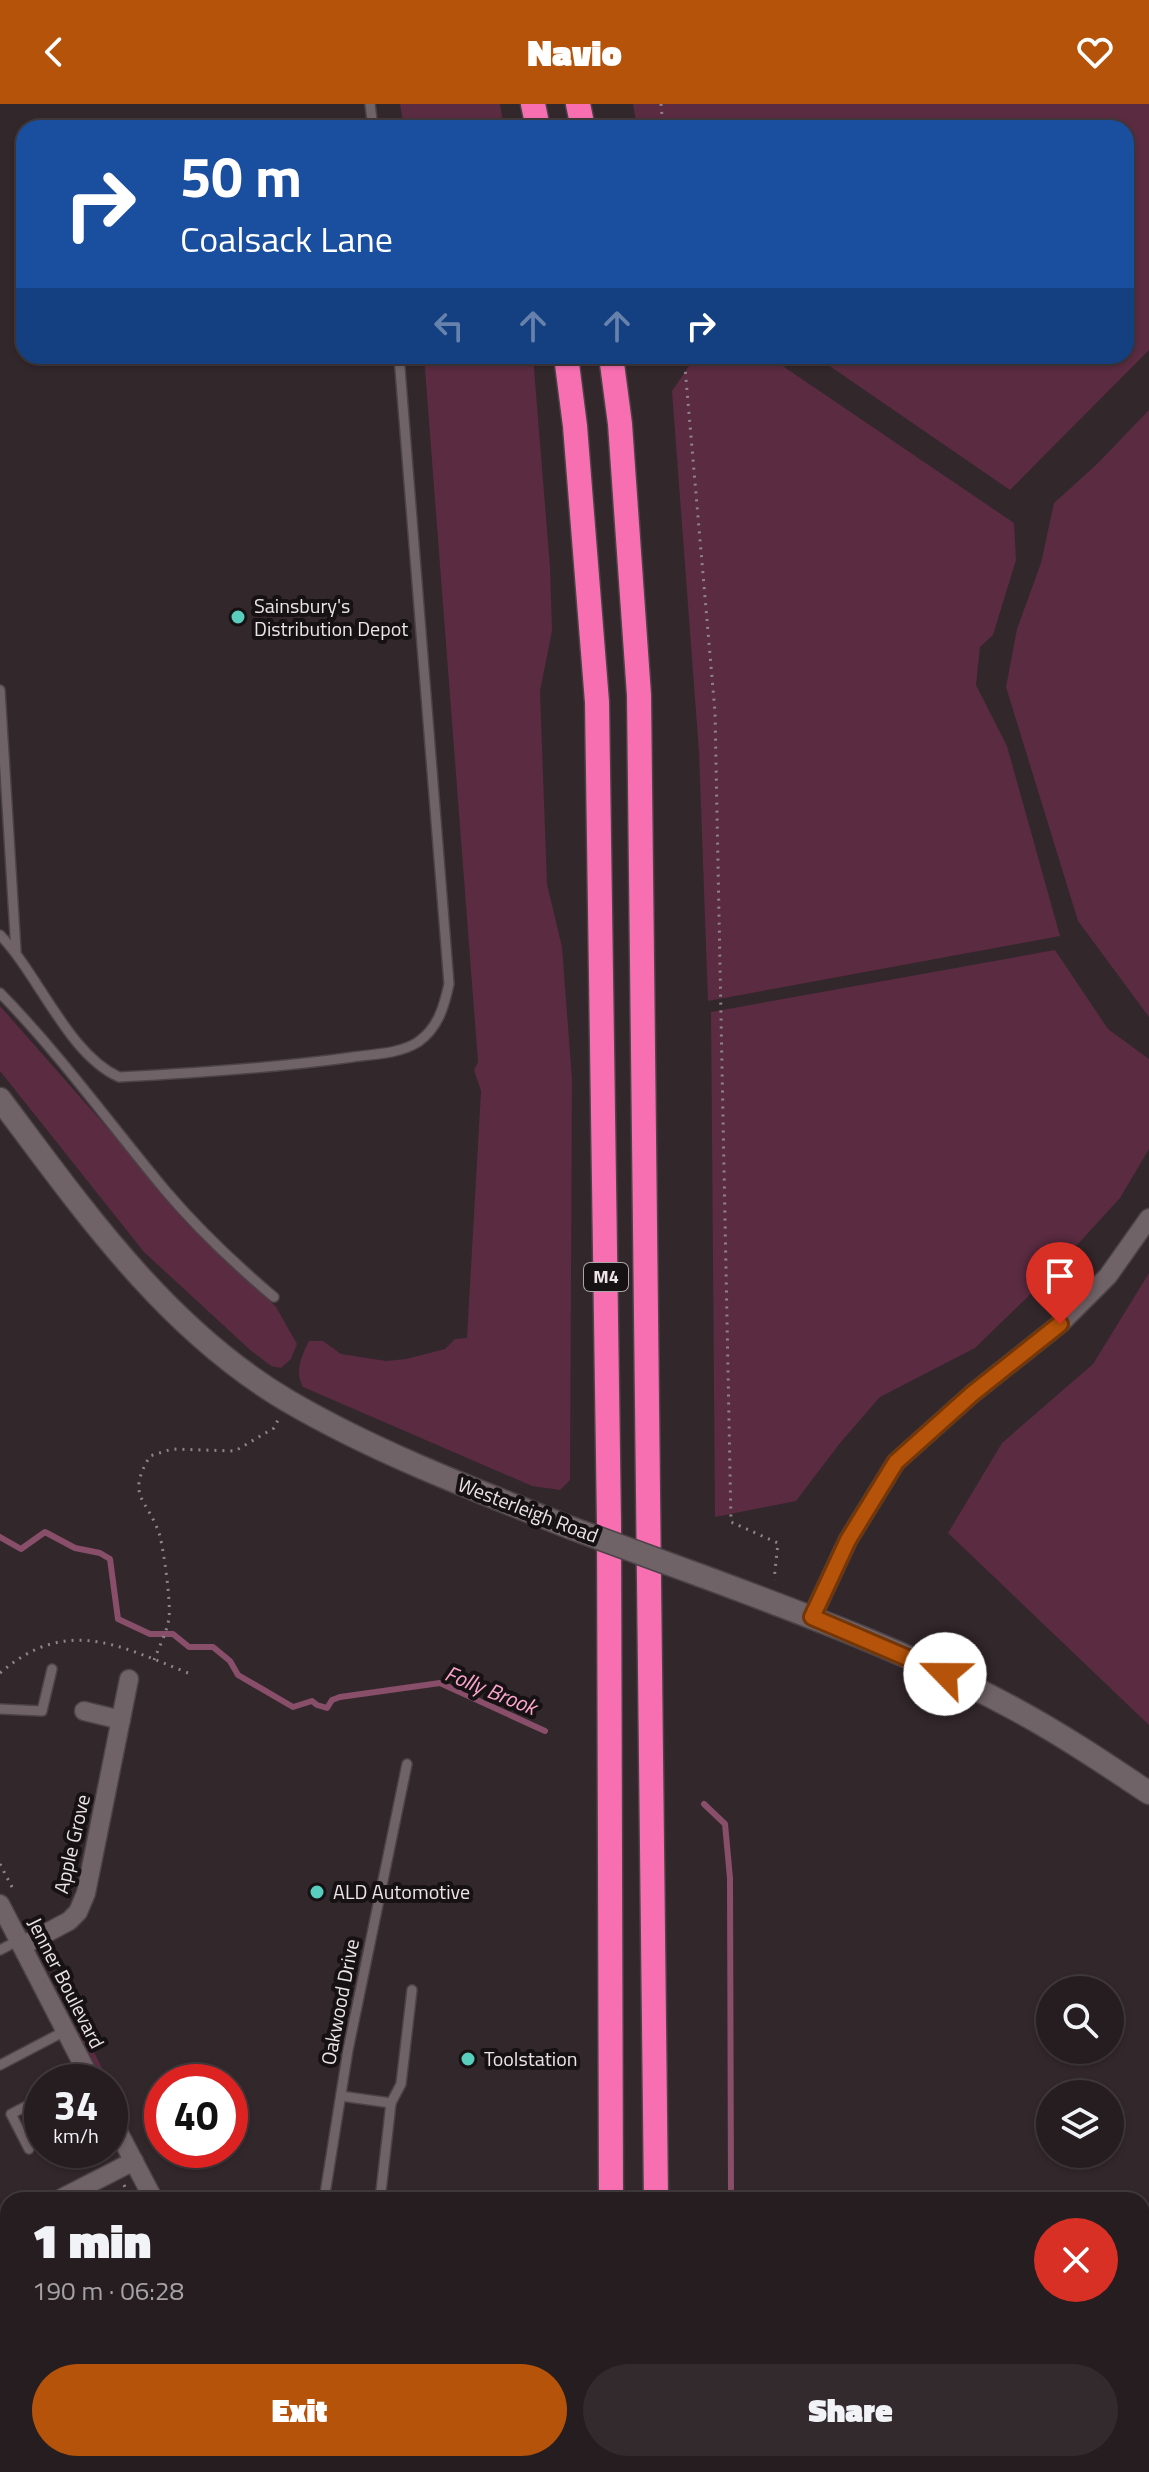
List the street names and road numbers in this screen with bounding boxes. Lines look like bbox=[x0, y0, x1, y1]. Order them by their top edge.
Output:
road number: M4 bbox=[584, 1263, 628, 1291]
street label: Westerleigh Road bbox=[453, 1468, 603, 1551]
street label: Apple Grove bbox=[45, 1791, 98, 1897]
street label: Jenner Boulevard bbox=[20, 1912, 113, 2054]
street label: Oakwood Drive bbox=[312, 1936, 367, 2068]

